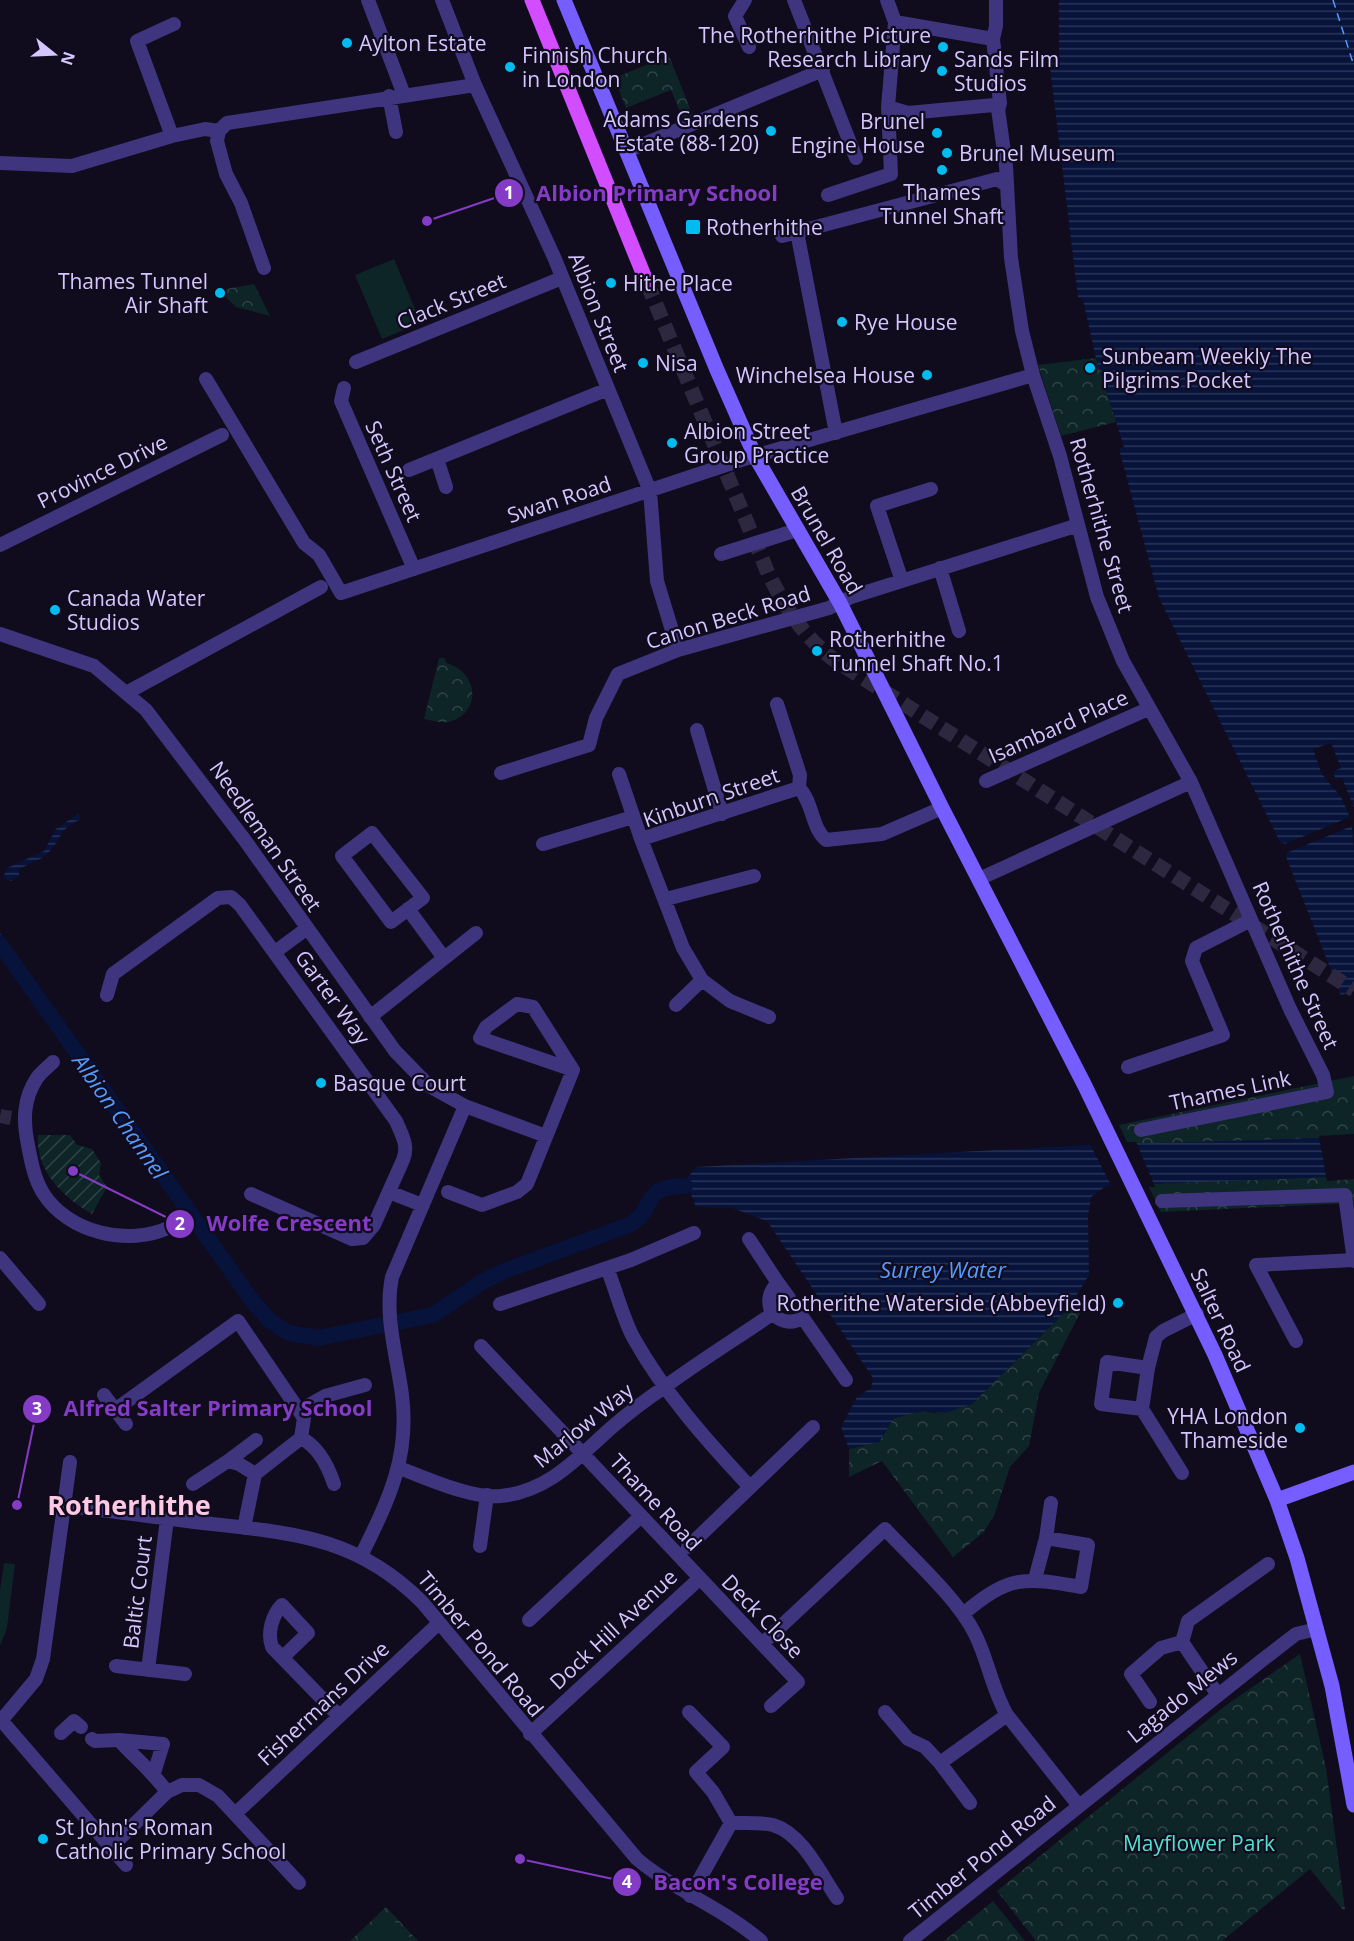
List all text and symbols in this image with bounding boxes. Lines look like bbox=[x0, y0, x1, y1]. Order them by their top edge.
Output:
place label: The Rotherhithe Picture Research Library bbox=[698, 21, 931, 73]
north arrow bbox=[24, 24, 84, 84]
place label: Aylton Estate bbox=[359, 29, 487, 57]
marker: Aylton Estate bbox=[340, 36, 354, 50]
marker: The Rotherhithe Picture Research Library bbox=[936, 40, 950, 54]
place label: Finnish Church in London bbox=[522, 41, 668, 93]
place label: Sands Film Studios bbox=[954, 45, 1059, 97]
text: N bbox=[56, 49, 81, 68]
marker: Finnish Church in London bbox=[503, 60, 517, 74]
marker: Sands Film Studios bbox=[935, 64, 949, 78]
place label: Adams Gardens Estate (88-120) bbox=[603, 105, 759, 157]
place label: Brunel Engine House bbox=[791, 107, 925, 159]
marker: Adams Gardens Estate (88-120) bbox=[764, 124, 778, 138]
marker: Brunel Engine House bbox=[930, 126, 944, 140]
place label: Brunel Museum bbox=[959, 139, 1115, 167]
marker: Brunel Museum bbox=[940, 146, 954, 160]
marker: Thames Tunnel Shaft bbox=[935, 163, 949, 177]
callout: Albion Primary School bbox=[494, 173, 790, 213]
text: Albion Primary School bbox=[536, 177, 778, 207]
place label: Thames Tunnel Shaft bbox=[880, 178, 1004, 230]
text: 1 bbox=[504, 180, 514, 204]
place label: Rotherhithe bbox=[706, 213, 823, 241]
marker: Rotherhithe bbox=[684, 218, 702, 236]
street label: Albion Street bbox=[562, 248, 636, 376]
street label: Clack Street bbox=[392, 266, 510, 336]
place label: Thames Tunnel Air Shaft bbox=[58, 267, 208, 319]
place label: Hithe Place bbox=[623, 269, 733, 297]
marker: Hithe Place bbox=[604, 276, 618, 290]
marker: Thames Tunnel Air Shaft bbox=[213, 286, 227, 300]
place label: Rye House bbox=[854, 308, 958, 336]
marker: Rye House bbox=[835, 315, 849, 329]
place label: Sunbeam Weekly The Pilgrims Pocket bbox=[1102, 342, 1312, 394]
place label: Nisa bbox=[655, 349, 698, 377]
marker: Nisa bbox=[636, 356, 650, 370]
place label: Winchelsea House bbox=[736, 361, 915, 389]
marker: Sunbeam Weekly The Pilgrims Pocket bbox=[1083, 361, 1097, 375]
marker: Winchelsea House bbox=[920, 368, 934, 382]
street label: Seth Street bbox=[359, 416, 429, 526]
place label: Albion Street Group Practice bbox=[684, 417, 829, 469]
street label: Province Drive bbox=[32, 427, 172, 515]
street label: Rotherhithe Street bbox=[1064, 434, 1140, 616]
marker: Albion Street Group Practice bbox=[665, 436, 679, 450]
street label: Swan Road bbox=[503, 469, 615, 529]
street label: Brunel Road bbox=[785, 481, 869, 599]
street label: Canon Beck Road bbox=[642, 579, 814, 655]
place label: Canada Water Studios bbox=[67, 584, 206, 636]
marker: Canada Water Studios bbox=[48, 603, 62, 617]
place label: Rotherhithe Tunnel Shaft No.1 bbox=[829, 625, 1004, 677]
marker: Rotherhithe Tunnel Shaft No.1 bbox=[810, 644, 824, 658]
street label: Isambard Place bbox=[984, 683, 1132, 769]
street label: Needleman Street bbox=[204, 755, 328, 917]
street label: Kinburn Street bbox=[639, 761, 783, 833]
street label: Rotherhithe Street bbox=[1246, 877, 1346, 1053]
street label: Garter Way bbox=[289, 944, 377, 1050]
water label: Albion Channel bbox=[65, 1046, 176, 1185]
street label: Thames Link bbox=[1167, 1064, 1293, 1116]
place label: Basque Court bbox=[333, 1069, 466, 1097]
marker: Basque Court bbox=[314, 1076, 328, 1090]
callout: Wolfe Crescent bbox=[165, 1204, 384, 1244]
text: Wolfe Crescent bbox=[206, 1207, 372, 1237]
text: 2 bbox=[175, 1211, 185, 1235]
water label: Surrey Water bbox=[880, 1254, 1007, 1284]
street label: Salter Road bbox=[1185, 1263, 1257, 1377]
place label: Rotherithe Waterside (Abbeyfield) bbox=[776, 1289, 1106, 1317]
marker: Rotherithe Waterside (Abbeyfield) bbox=[1111, 1296, 1125, 1310]
street label: Marlow Way bbox=[527, 1376, 639, 1474]
callout: Alfred Salter Primary School bbox=[22, 1389, 385, 1429]
text: Alfred Salter Primary School bbox=[64, 1392, 372, 1422]
text: 3 bbox=[32, 1396, 42, 1420]
place label: YHA London Thameside bbox=[1167, 1402, 1288, 1454]
marker: YHA London Thameside bbox=[1293, 1421, 1307, 1435]
street label: Thame Road bbox=[604, 1448, 708, 1556]
district label: Rotherhithe bbox=[47, 1486, 211, 1523]
street label: Baltic Court bbox=[116, 1534, 158, 1650]
street label: Dock Hill Avenue bbox=[543, 1563, 683, 1695]
street label: Timber Pond Road bbox=[412, 1565, 550, 1723]
street label: Deck Close bbox=[716, 1568, 810, 1664]
street label: Fishermans Drive bbox=[251, 1635, 395, 1771]
street label: Lagado Mews bbox=[1121, 1643, 1243, 1749]
street label: Timber Pond Road bbox=[903, 1789, 1061, 1925]
place label: St John's Roman Catholic Primary School bbox=[55, 1813, 286, 1865]
park label: Mayflower Park bbox=[1123, 1829, 1275, 1857]
marker: St John's Roman Catholic Primary School bbox=[36, 1832, 50, 1846]
callout: Bacon's College bbox=[612, 1862, 835, 1902]
text: Bacon's College bbox=[653, 1866, 823, 1896]
text: 4 bbox=[622, 1869, 632, 1893]

